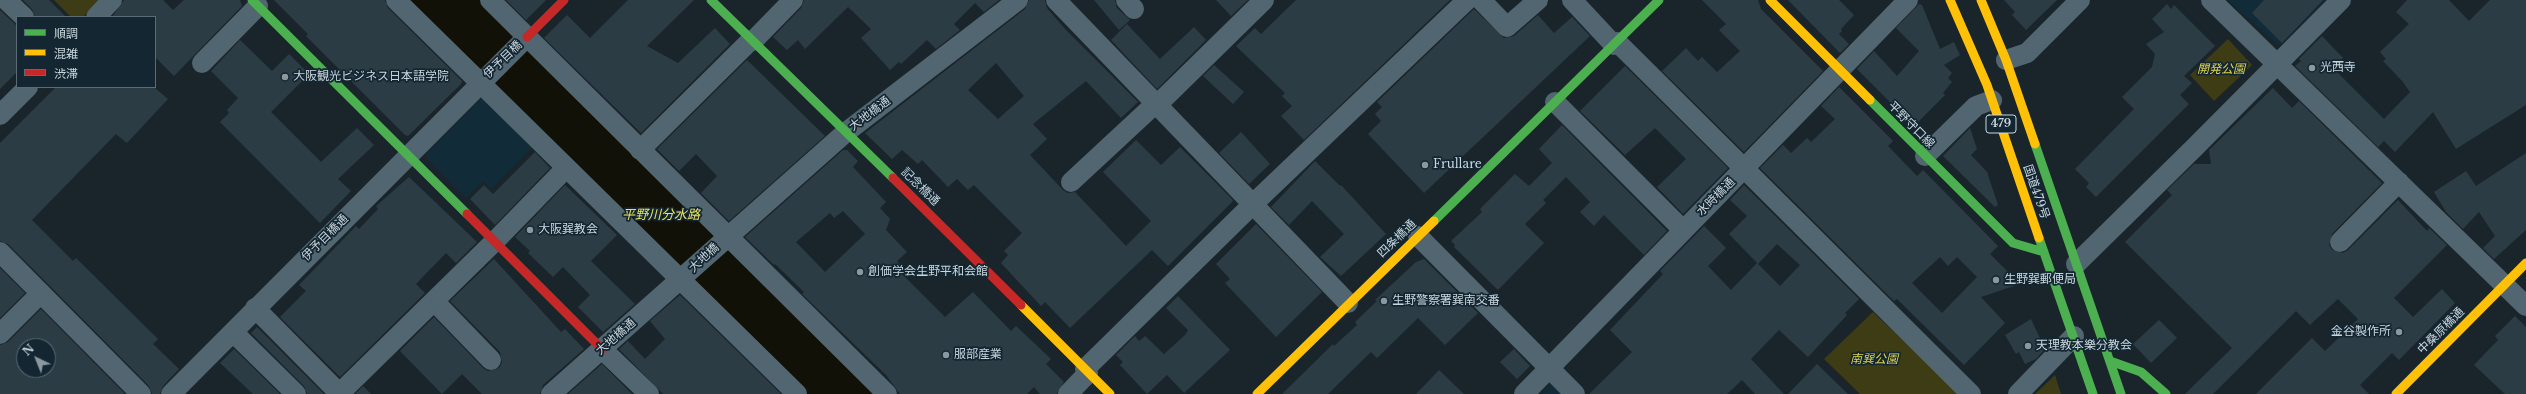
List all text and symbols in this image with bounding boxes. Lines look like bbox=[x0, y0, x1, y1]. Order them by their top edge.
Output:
legend bbox=[16, 16, 156, 88]
text: 順調 bbox=[54, 26, 78, 41]
street label: 伊予目橋 bbox=[481, 38, 525, 82]
text: 混雑 bbox=[54, 46, 78, 61]
place label: 光西寺 bbox=[2320, 61, 2356, 75]
park label: 開発公園 bbox=[2197, 63, 2245, 77]
marker: 光西寺 bbox=[2307, 63, 2317, 73]
text: 渋滞 bbox=[54, 66, 78, 81]
place label: 大阪観光ビジネス日本語学院 bbox=[293, 70, 449, 84]
marker: 大阪観光ビジネス日本語学院 bbox=[280, 72, 290, 82]
street label: 大地橋通 bbox=[846, 94, 894, 134]
street label: 平野守口線 bbox=[1885, 99, 1937, 151]
road number: 479 bbox=[1986, 115, 2016, 133]
place label: Frullare bbox=[1433, 158, 1482, 172]
marker: Frullare bbox=[1420, 160, 1430, 170]
street label: 国道479号 bbox=[2020, 163, 2052, 221]
street label: 記念橋通 bbox=[898, 165, 942, 209]
street label: 水時橋通 bbox=[1694, 175, 1738, 219]
water label: 平野川分水路 bbox=[622, 207, 700, 223]
street label: 伊予目橋通 bbox=[299, 212, 351, 264]
street label: 四条橋通 bbox=[1375, 217, 1419, 261]
place label: 大阪巽教会 bbox=[538, 223, 598, 237]
marker: 大阪巽教会 bbox=[525, 225, 535, 235]
street label: 大地橋 bbox=[686, 240, 722, 276]
place label: 創価学会生野平和会館 bbox=[868, 265, 988, 279]
marker: 創価学会生野平和会館 bbox=[855, 267, 865, 277]
place label: 生野巽郵便局 bbox=[2004, 273, 2076, 287]
marker: 生野巽郵便局 bbox=[1991, 275, 2001, 285]
place label: 生野警察署巽南交番 bbox=[1392, 294, 1500, 308]
marker: 生野警察署巽南交番 bbox=[1379, 296, 1389, 306]
street label: 中桑原橋通 bbox=[2415, 305, 2467, 357]
street label: 大地橋通 bbox=[593, 316, 639, 358]
place label: 金谷製作所 bbox=[2331, 325, 2391, 339]
marker: 金谷製作所 bbox=[2394, 327, 2404, 337]
north arrow bbox=[16, 338, 56, 378]
place label: 天理教本樂分教会 bbox=[2036, 339, 2132, 353]
text: N bbox=[20, 341, 37, 359]
marker: 天理教本樂分教会 bbox=[2023, 341, 2033, 351]
place label: 服部産業 bbox=[954, 348, 1002, 362]
marker: 服部産業 bbox=[941, 350, 951, 360]
park label: 南巽公園 bbox=[1850, 353, 1898, 367]

